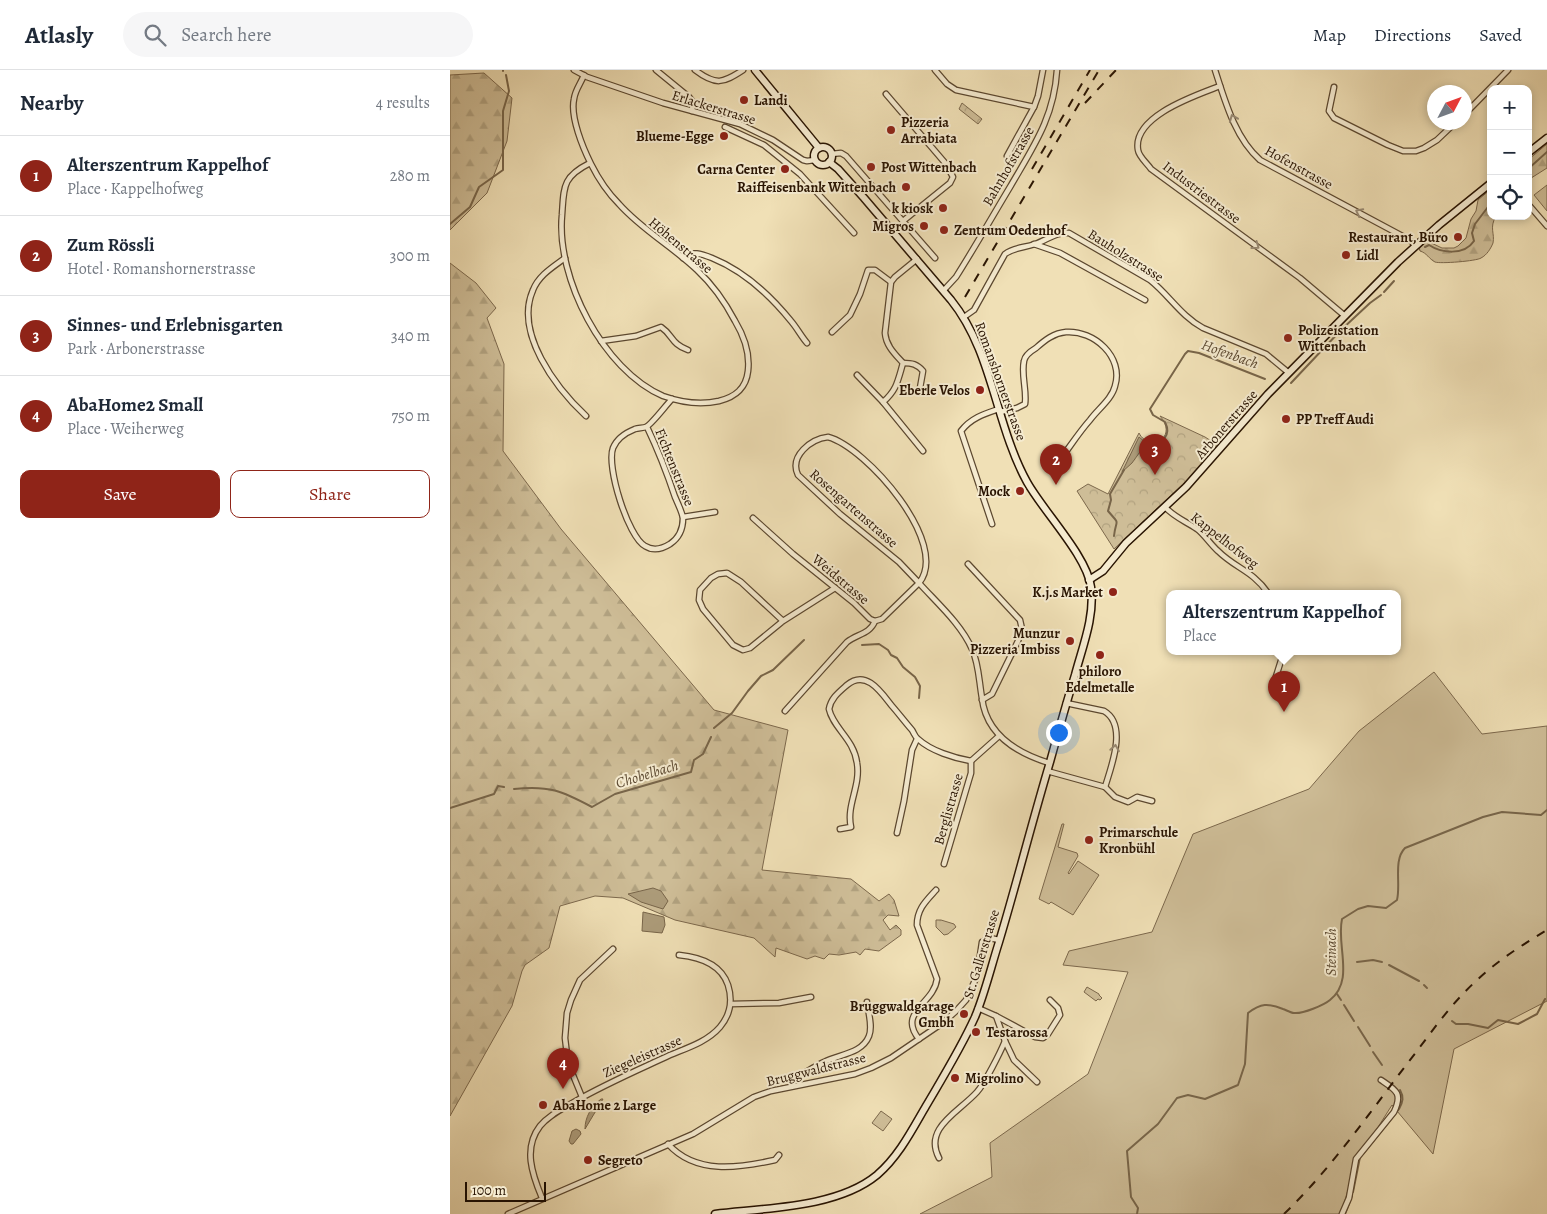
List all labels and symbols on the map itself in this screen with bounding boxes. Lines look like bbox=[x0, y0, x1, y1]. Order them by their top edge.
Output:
north arrow bbox=[1427, 85, 1472, 130]
street label: Erlackerstrasse bbox=[670, 86, 758, 129]
place label: Landi bbox=[754, 91, 788, 110]
marker: Landi bbox=[738, 94, 750, 106]
place label: Pizzeria Arrabiata bbox=[900, 113, 957, 148]
one-way arrow bbox=[1229, 114, 1239, 123]
street label: Bahnhofstrasse bbox=[978, 123, 1039, 209]
marker: Pizzeria Arrabiata bbox=[885, 124, 897, 136]
place label: Blueme-Egge bbox=[636, 127, 715, 146]
marker: Blueme-Egge bbox=[718, 130, 730, 142]
street label: Hofenstrasse bbox=[1261, 141, 1336, 194]
street label: Industriestrasse bbox=[1159, 157, 1245, 228]
place label: Post Wittenbach bbox=[881, 158, 977, 177]
place label: Carna Center bbox=[697, 160, 775, 179]
marker: Post Wittenbach bbox=[865, 161, 877, 173]
marker: Carna Center bbox=[779, 163, 791, 175]
place label: Raiffeisenbank Wittenbach bbox=[737, 178, 896, 197]
marker: Raiffeisenbank Wittenbach bbox=[900, 181, 912, 193]
place label: k kiosk bbox=[892, 199, 934, 218]
marker: k kiosk bbox=[937, 202, 949, 214]
one-way arrow bbox=[1355, 208, 1364, 218]
street label: Höhenstrasse bbox=[645, 213, 717, 278]
place label: Migros bbox=[873, 217, 914, 236]
marker: Migros bbox=[918, 220, 930, 232]
place label: Zentrum Oedenhof bbox=[954, 221, 1068, 240]
marker: Zentrum Oedenhof bbox=[938, 224, 950, 236]
street label: Bauholzstrasse bbox=[1084, 225, 1167, 286]
place label: Restaurant, Büro bbox=[1348, 228, 1448, 247]
marker: Restaurant, Büro bbox=[1452, 231, 1464, 243]
one-way arrow bbox=[1250, 240, 1260, 249]
place label: Lidl bbox=[1356, 246, 1379, 265]
marker: Lidl bbox=[1340, 249, 1352, 261]
street label: Romanshornerstrasse bbox=[970, 319, 1031, 443]
place label: Polizeistation Wittenbach bbox=[1297, 321, 1379, 356]
marker: Polizeistation Wittenbach bbox=[1282, 332, 1294, 344]
water label: Hofenbach bbox=[1199, 334, 1261, 374]
place label: Eberle Velos bbox=[899, 381, 970, 400]
marker: Eberle Velos bbox=[974, 384, 986, 396]
street label: Arbonerstrasse bbox=[1190, 386, 1262, 464]
place label: PP Treff Audi bbox=[1296, 410, 1374, 429]
marker: PP Treff Audi bbox=[1280, 413, 1292, 425]
street label: Fichtenstrasse bbox=[650, 425, 699, 509]
pin: 3 bbox=[1139, 434, 1171, 475]
pin: 2 bbox=[1040, 444, 1072, 485]
street label: Rosengartenstrasse bbox=[805, 465, 902, 552]
place label: Mock bbox=[978, 482, 1011, 501]
marker: Mock bbox=[1014, 485, 1026, 497]
street label: Kappelhofweg bbox=[1187, 508, 1263, 573]
street label: Weidstrasse bbox=[807, 549, 873, 609]
place label: K.j.s Market bbox=[1032, 583, 1103, 602]
marker: K.j.s Market bbox=[1107, 586, 1119, 598]
place label: Munzur Pizzeria Imbiss bbox=[970, 624, 1060, 659]
marker: Munzur Pizzeria Imbiss bbox=[1064, 635, 1076, 647]
marker: philoro Edelmetalle bbox=[1094, 649, 1106, 661]
place label: philoro Edelmetalle bbox=[1065, 662, 1135, 697]
pin: 1 bbox=[1268, 671, 1300, 712]
your location bbox=[1046, 720, 1072, 746]
one-way arrow bbox=[1110, 743, 1120, 752]
water label: Chobelbach bbox=[613, 755, 681, 793]
street label: Berglistrasse bbox=[929, 771, 968, 847]
place label: Primarschule Kronbühl bbox=[1099, 823, 1179, 858]
marker: Primarschule Kronbühl bbox=[1083, 834, 1095, 846]
street label: St. Gallerstrasse bbox=[959, 907, 1004, 1001]
water label: Steinach bbox=[1321, 928, 1341, 976]
place label: Bruggwaldgarage Gmbh bbox=[850, 997, 955, 1032]
marker: Bruggwaldgarage Gmbh bbox=[958, 1008, 970, 1020]
place label: Testarossa bbox=[986, 1023, 1048, 1042]
marker: Testarossa bbox=[970, 1026, 982, 1038]
street label: Ziegeleistrasse bbox=[600, 1031, 685, 1082]
pin: 4 bbox=[547, 1048, 579, 1089]
street label: Bruggwaldstrasse bbox=[764, 1048, 868, 1091]
place label: Migrolino bbox=[965, 1069, 1024, 1088]
marker: Migrolino bbox=[949, 1072, 961, 1084]
place label: AbaHome 2 Large bbox=[552, 1096, 657, 1115]
marker: AbaHome 2 Large bbox=[537, 1099, 549, 1111]
place label: Segreto bbox=[598, 1151, 643, 1170]
marker: Segreto bbox=[582, 1154, 594, 1166]
scale bar bbox=[465, 1179, 546, 1202]

